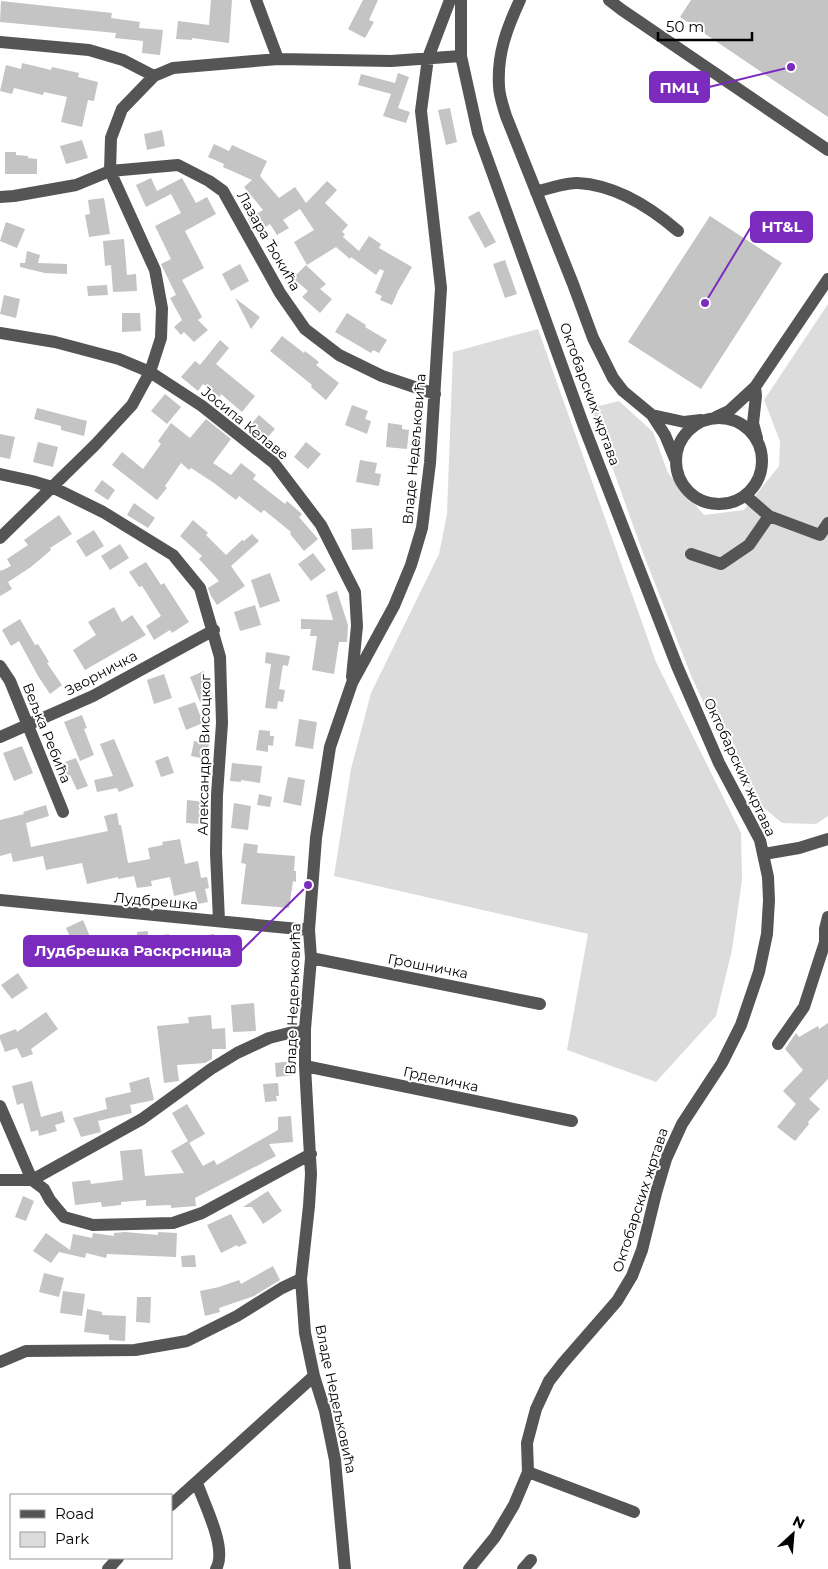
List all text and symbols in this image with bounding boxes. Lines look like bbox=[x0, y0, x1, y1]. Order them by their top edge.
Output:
scale bar bbox=[658, 10, 752, 42]
text: 50 m bbox=[666, 17, 704, 36]
callout: ПМЦ bbox=[650, 72, 709, 102]
text: ПМЦ bbox=[659, 78, 699, 97]
street label: Лазара Ђокића bbox=[233, 188, 305, 294]
callout: HT&L bbox=[751, 212, 812, 242]
text: HT&L bbox=[762, 217, 802, 236]
street label: Октобарских жртава bbox=[556, 320, 624, 468]
street label: Владе Недељковића bbox=[398, 373, 430, 525]
street label: Јосипа Келаве bbox=[198, 382, 292, 464]
street label: Зворничка bbox=[62, 646, 140, 700]
street label: Александра Висоцког bbox=[194, 674, 214, 836]
street label: Вељка Ребића bbox=[19, 680, 75, 786]
street label: Октобарских жртава bbox=[700, 695, 780, 839]
street label: Лудбрешка bbox=[113, 888, 199, 914]
street label: Владе Недељковића bbox=[281, 923, 305, 1075]
callout: Лудбрешка Раскрсница bbox=[24, 936, 241, 966]
text: Лудбрешка Раскрсница bbox=[35, 941, 231, 960]
street label: Грошничка bbox=[386, 949, 470, 983]
street label: Грделичка bbox=[402, 1062, 480, 1096]
street label: Октобарских жртава bbox=[608, 1125, 672, 1275]
street label: Владе Недељковића bbox=[311, 1323, 361, 1475]
legend bbox=[10, 1494, 172, 1559]
text: Road bbox=[55, 1504, 94, 1523]
north arrow bbox=[768, 1509, 818, 1559]
text: N bbox=[790, 1512, 808, 1533]
text: Park bbox=[55, 1529, 89, 1548]

